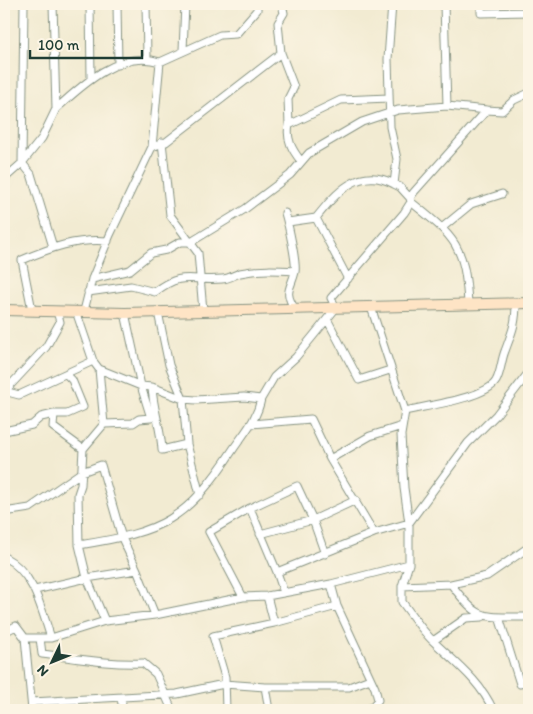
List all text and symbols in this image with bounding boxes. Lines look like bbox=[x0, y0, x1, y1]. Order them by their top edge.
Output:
scale bar bbox=[30, 28, 142, 60]
text: 100 m bbox=[38, 36, 80, 54]
north arrow bbox=[28, 636, 78, 686]
text: N bbox=[33, 661, 52, 680]

